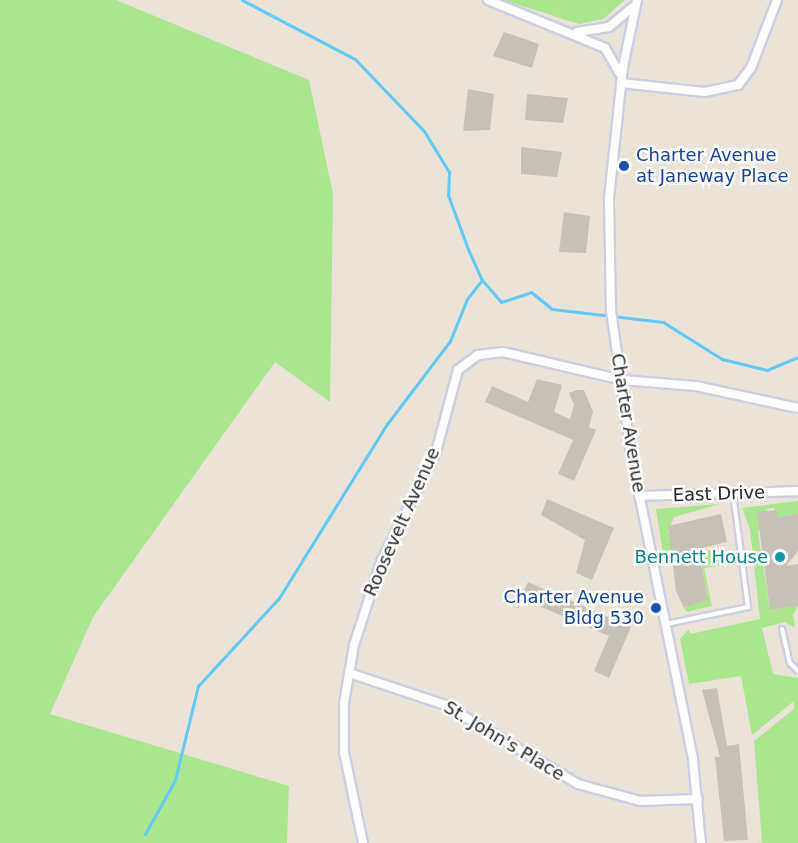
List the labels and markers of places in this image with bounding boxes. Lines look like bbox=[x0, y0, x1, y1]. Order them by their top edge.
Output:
place label: Charter Avenue at Janeway Place bbox=[636, 145, 789, 188]
marker: Charter Avenue at Janeway Place bbox=[617, 159, 631, 173]
place label: Bennett House bbox=[634, 546, 768, 568]
marker: Bennett House bbox=[773, 550, 787, 564]
place label: Charter Avenue Bldg 530 bbox=[503, 587, 644, 630]
marker: Charter Avenue Bldg 530 bbox=[649, 601, 663, 615]

